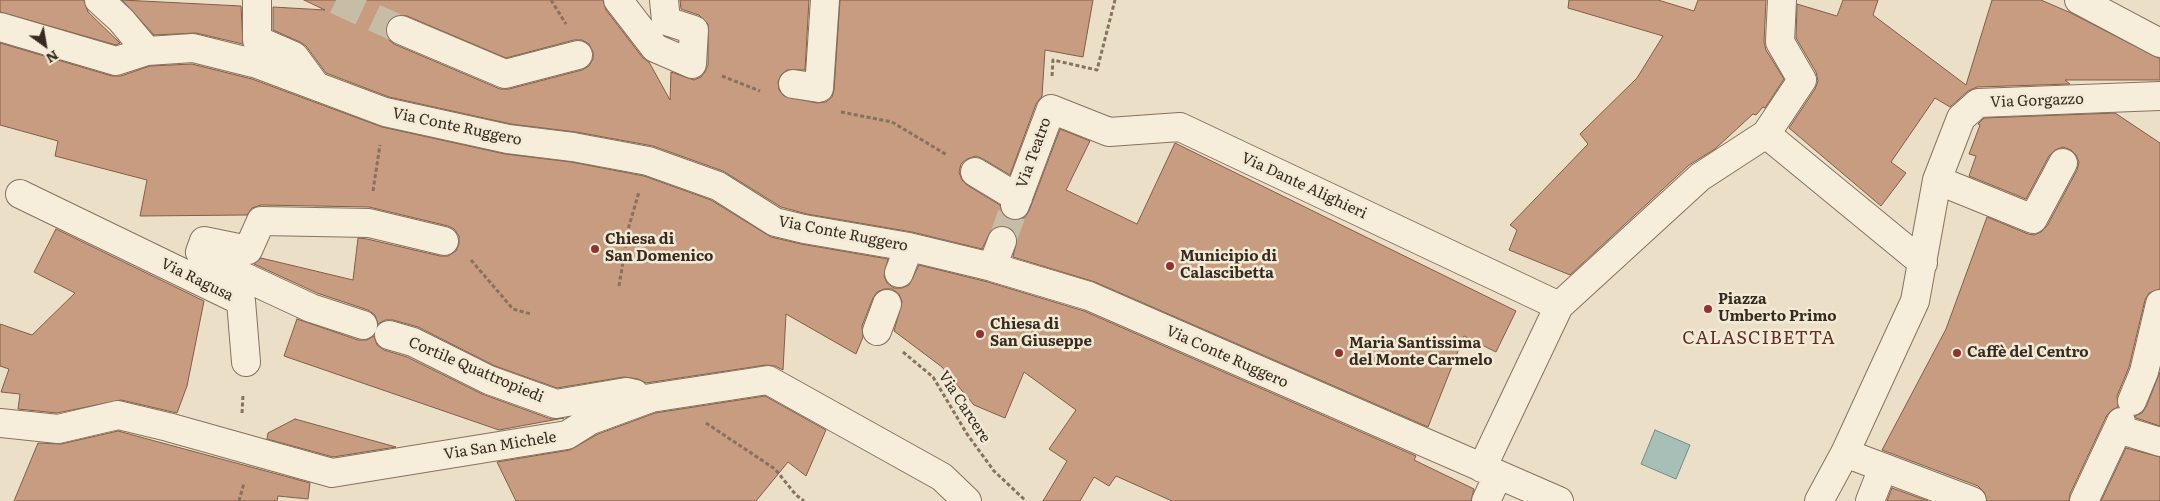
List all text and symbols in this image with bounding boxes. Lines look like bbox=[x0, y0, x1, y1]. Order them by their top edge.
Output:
north arrow bbox=[20, 20, 70, 70]
text: N bbox=[43, 46, 63, 69]
street label: Via Gorgazzo bbox=[1990, 90, 2084, 112]
street label: Via Conte Ruggero bbox=[391, 104, 523, 150]
street label: Via Teatro bbox=[1013, 115, 1055, 191]
street label: Via Dante Alighieri bbox=[1238, 149, 1370, 223]
street label: Via Conte Ruggero bbox=[777, 213, 909, 255]
place label: Chiesa di San Domenico bbox=[605, 231, 713, 266]
marker: Chiesa di San Domenico bbox=[589, 243, 601, 255]
place label: Municipio di Calascibetta bbox=[1180, 248, 1277, 283]
street label: Via Ragusa bbox=[158, 255, 236, 305]
marker: Municipio di Calascibetta bbox=[1164, 260, 1176, 272]
place label: Piazza Umberto Primo bbox=[1718, 291, 1837, 326]
marker: Piazza Umberto Primo bbox=[1702, 303, 1714, 315]
place label: Chiesa di San Giuseppe bbox=[990, 316, 1092, 351]
street label: Via Conte Ruggero bbox=[1163, 322, 1291, 392]
marker: Chiesa di San Giuseppe bbox=[974, 328, 986, 340]
district label: CALASCIBETTA bbox=[1681, 328, 1837, 350]
street label: Cortile Quattropiedi bbox=[406, 333, 546, 407]
place label: Maria Santissima del Monte Carmelo bbox=[1349, 335, 1493, 370]
place label: Caffè del Centro bbox=[1967, 344, 2089, 362]
marker: Maria Santissima del Monte Carmelo bbox=[1333, 347, 1345, 359]
marker: Caffè del Centro bbox=[1951, 347, 1963, 359]
street label: Via Carcere bbox=[934, 368, 994, 446]
street label: Via San Michele bbox=[442, 428, 558, 464]

